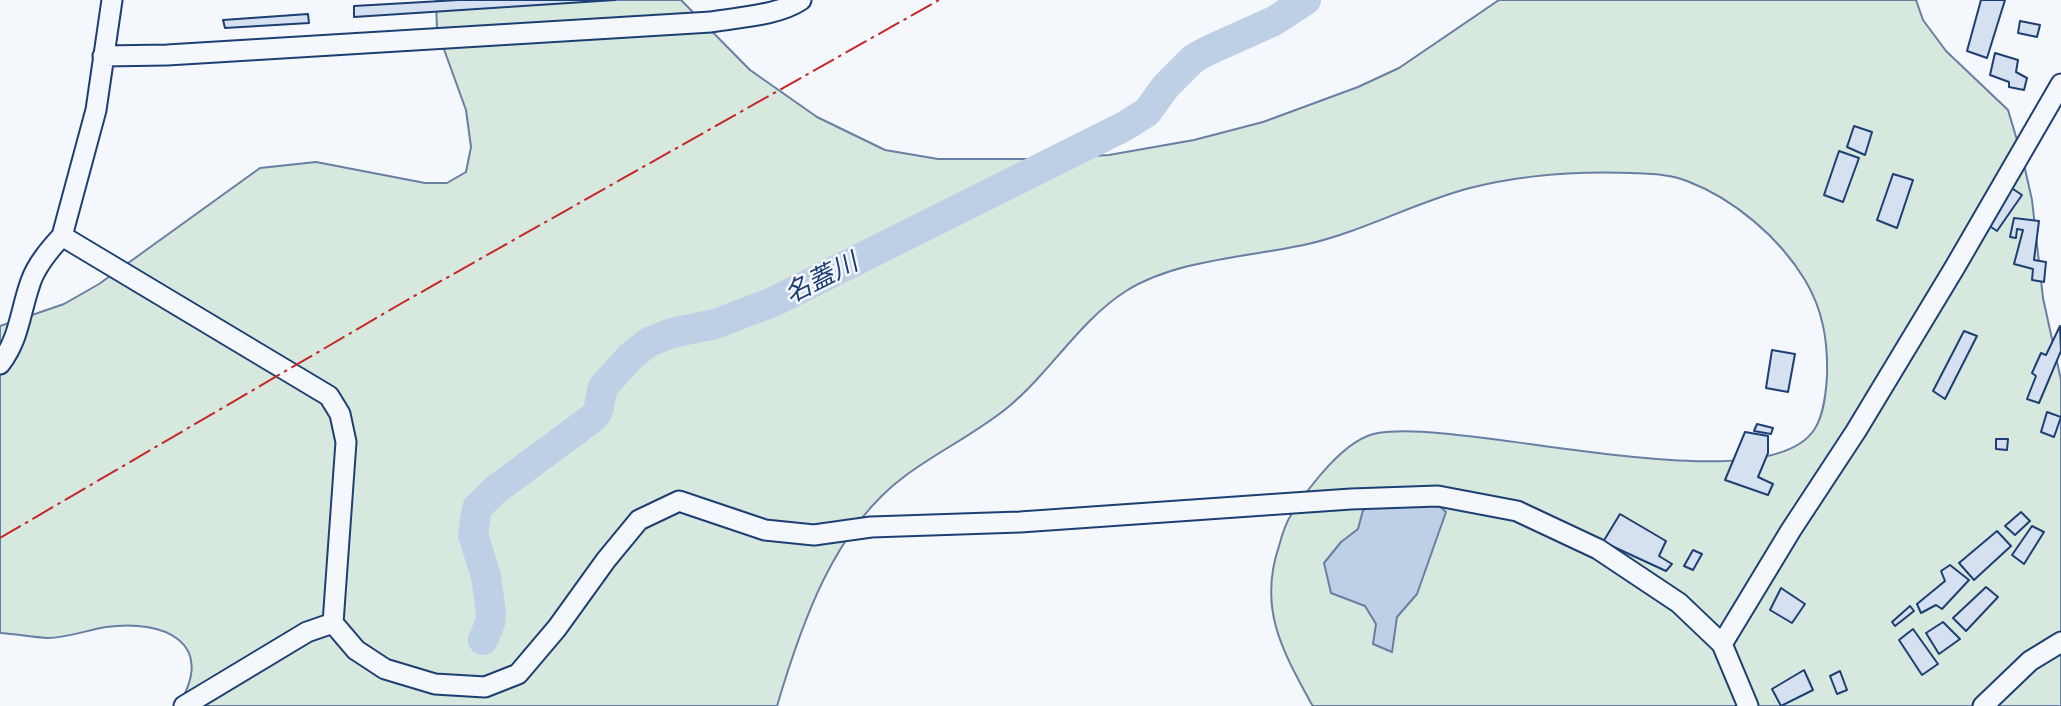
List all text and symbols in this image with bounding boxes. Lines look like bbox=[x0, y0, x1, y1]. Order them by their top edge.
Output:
water label: 名蓋川 bbox=[779, 246, 863, 310]

